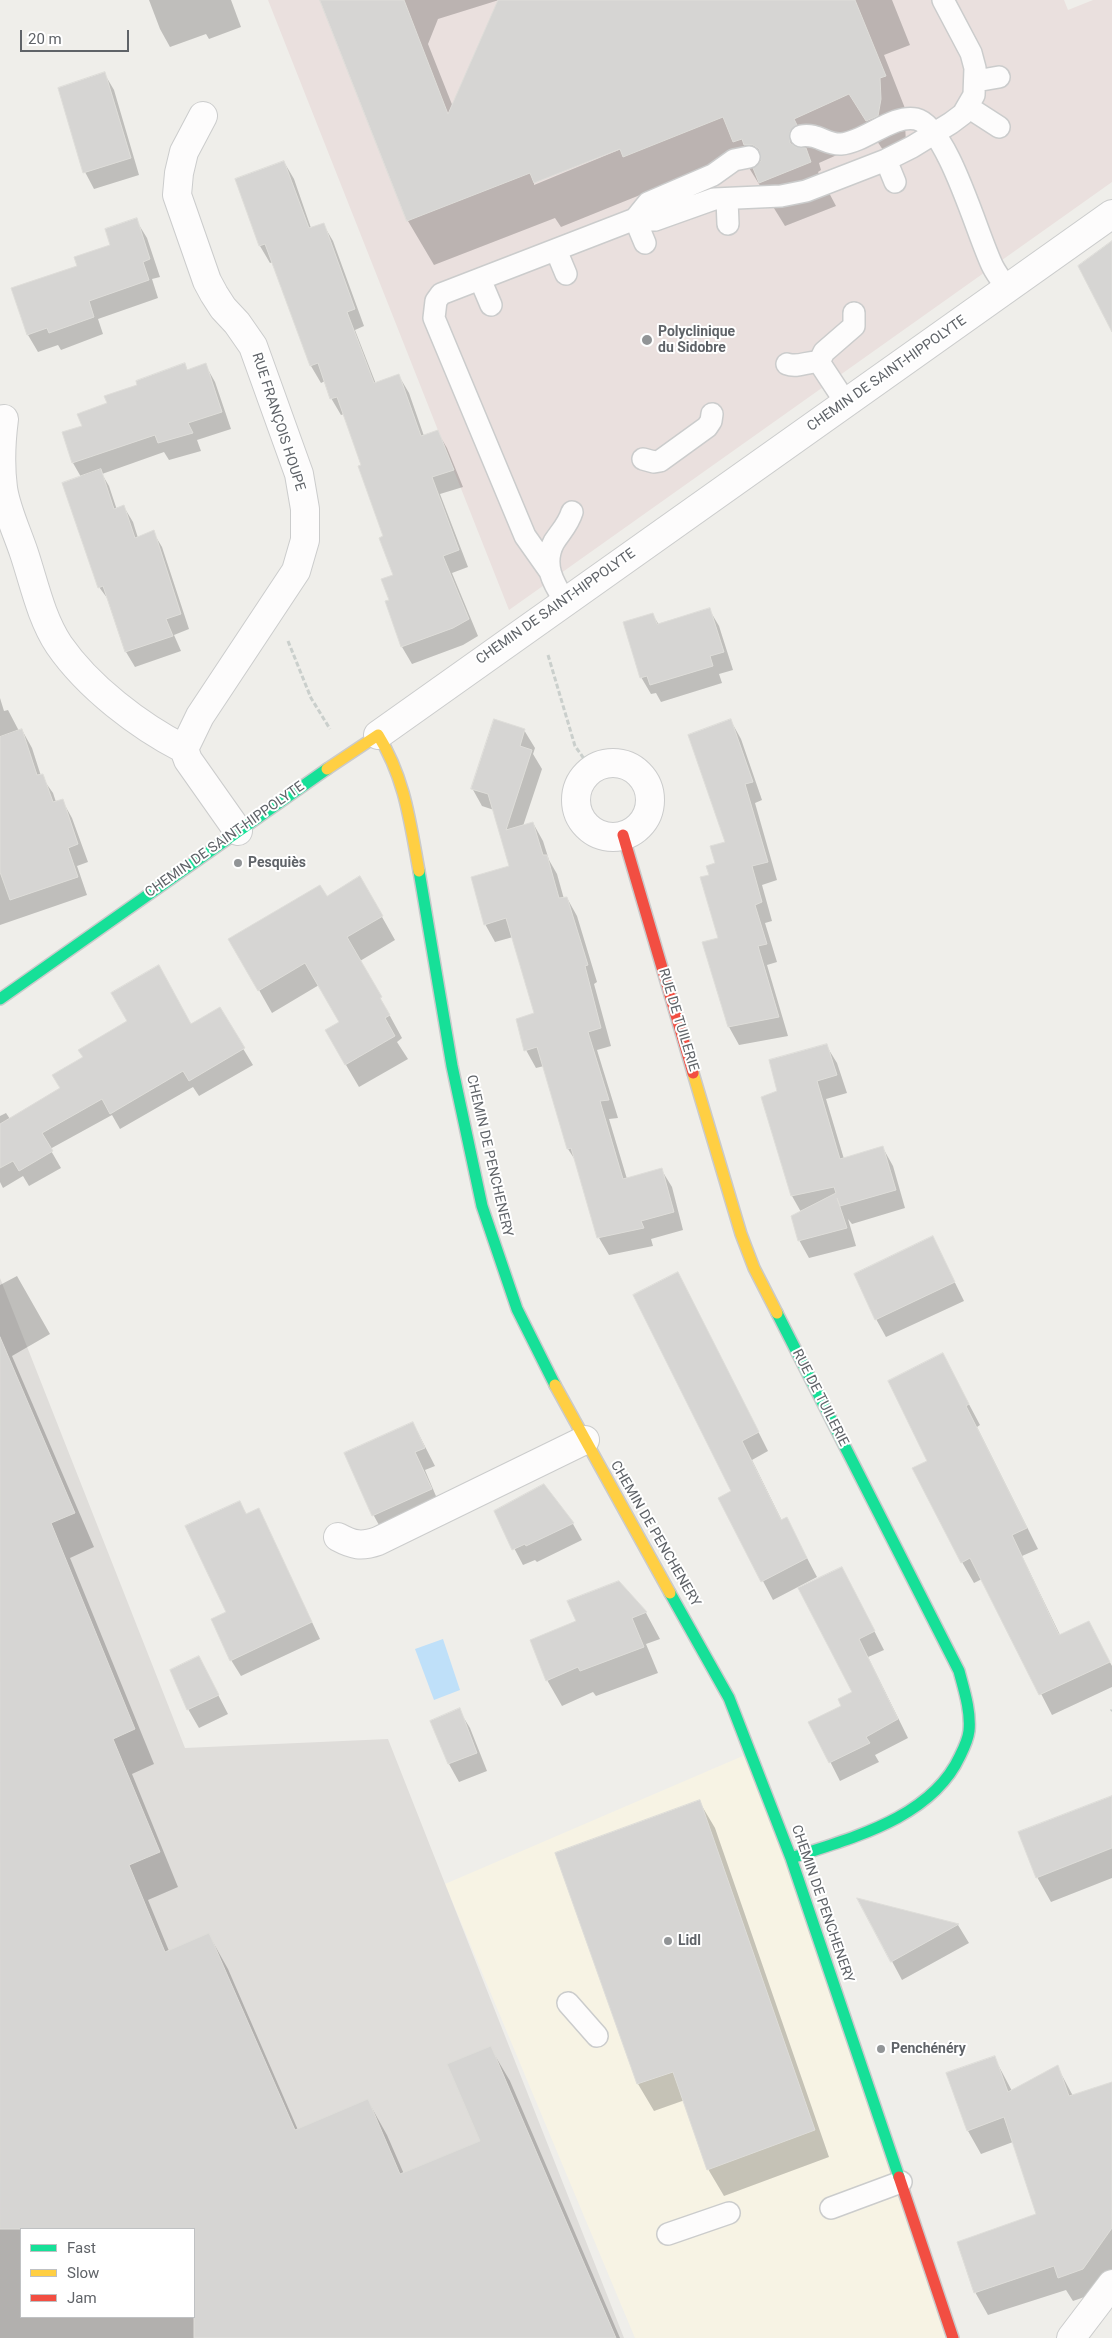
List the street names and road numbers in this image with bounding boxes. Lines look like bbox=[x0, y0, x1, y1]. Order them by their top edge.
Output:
street label: CHEMIN DE SAINT-HIPPOLYTE bbox=[804, 312, 970, 436]
street label: RUE FRANÇOIS HOUPE bbox=[248, 351, 308, 493]
street label: CHEMIN DE SAINT-HIPPOLYTE bbox=[473, 545, 639, 669]
street label: CHEMIN DE SAINT-HIPPOLYTE bbox=[142, 778, 308, 902]
street label: RUE DE TUILERIE bbox=[654, 966, 702, 1074]
street label: CHEMIN DE PENCHENERY bbox=[462, 1073, 516, 1239]
street label: RUE DE TUILERIE bbox=[788, 1347, 852, 1449]
street label: CHEMIN DE PENCHENERY bbox=[606, 1458, 704, 1610]
street label: CHEMIN DE PENCHENERY bbox=[787, 1823, 857, 1985]

